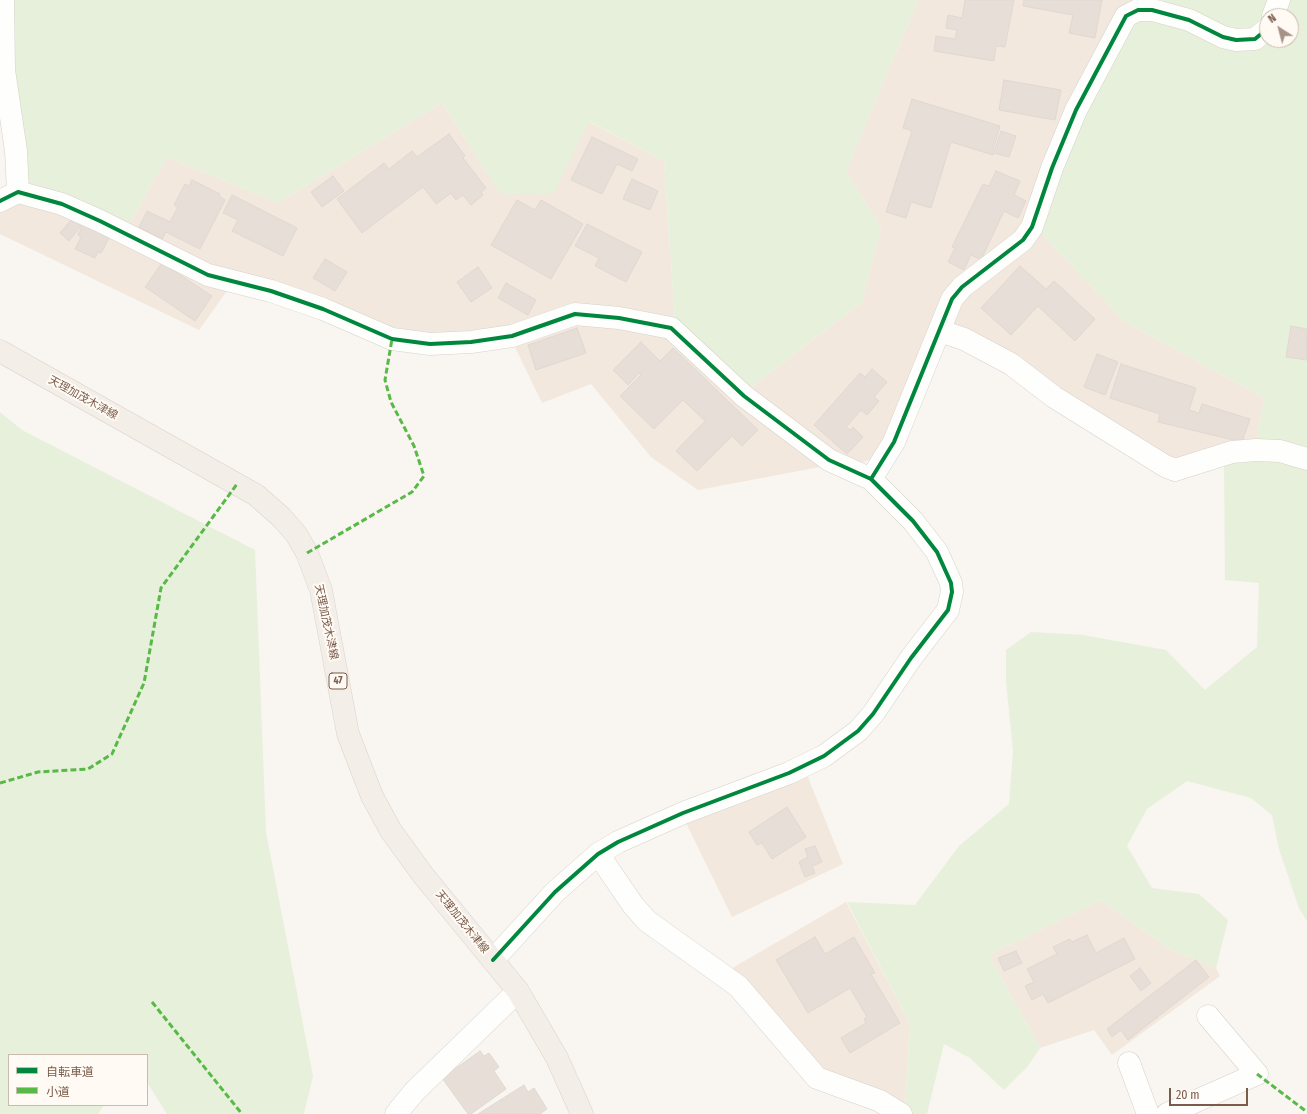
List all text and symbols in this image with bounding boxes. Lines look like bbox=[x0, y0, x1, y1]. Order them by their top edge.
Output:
north arrow bbox=[1259, 8, 1299, 48]
text: N bbox=[1266, 11, 1279, 26]
street label: 天理加茂木津線 bbox=[46, 374, 120, 422]
street label: 天理加茂木津線 bbox=[312, 583, 340, 661]
road number: 47 bbox=[329, 673, 347, 689]
street label: 天理加茂木津線 bbox=[433, 888, 491, 956]
legend bbox=[8, 1054, 148, 1106]
text: 自転車道 bbox=[46, 1065, 94, 1079]
scale bar bbox=[1171, 1080, 1250, 1106]
text: 小道 bbox=[46, 1085, 70, 1099]
text: 20 m bbox=[1176, 1088, 1200, 1102]

